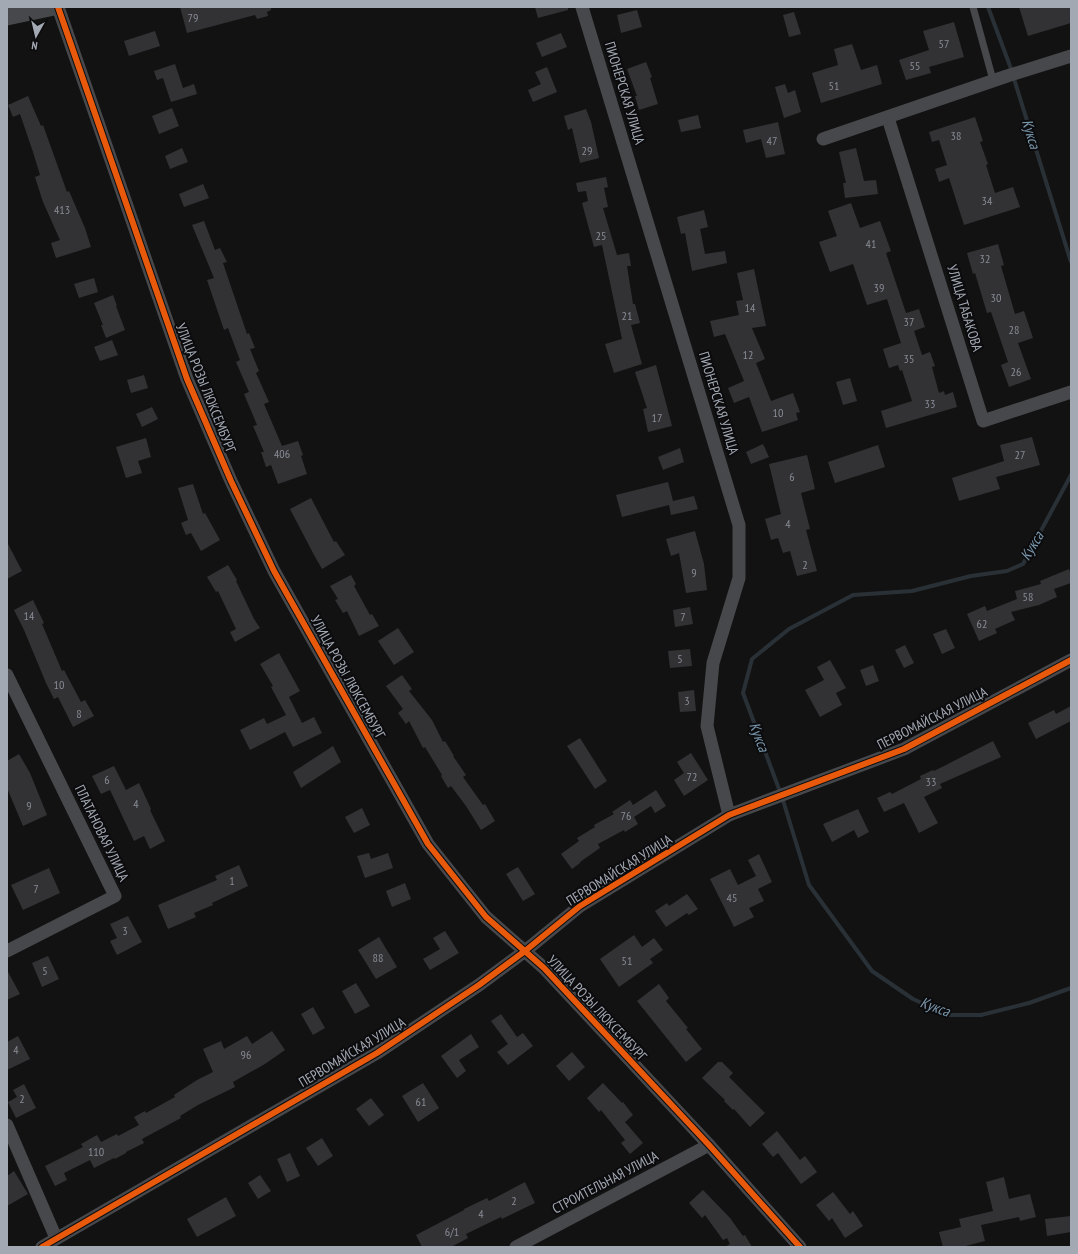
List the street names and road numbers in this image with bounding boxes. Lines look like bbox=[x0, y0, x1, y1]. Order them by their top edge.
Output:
street label: ПИОНЕРСКАЯ УЛИЦА bbox=[601, 39, 649, 147]
street label: УЛИЦА ТАБАКОВА bbox=[943, 262, 987, 354]
street label: УЛИЦА РОЗЫ ЛЮКСЕМБУРГ bbox=[172, 321, 241, 456]
street label: ПИОНЕРСКАЯ УЛИЦА bbox=[695, 349, 743, 457]
street label: УЛИЦА РОЗЫ ЛЮКСЕМБУРГ bbox=[307, 612, 390, 743]
street label: ПЕРВОМАЙСКАЯ УЛИЦА bbox=[874, 682, 990, 754]
street label: ПЛАТАНОВАЯ УЛИЦА bbox=[71, 782, 133, 884]
street label: ПЕРВОМАЙСКАЯ УЛИЦА bbox=[563, 830, 676, 910]
street label: УЛИЦА РОЗЫ ЛЮКСЕМБУРГ bbox=[543, 951, 651, 1065]
street label: ПЕРВОМАЙСКАЯ УЛИЦА bbox=[295, 1013, 409, 1091]
street label: СТРОИТЕЛЬНАЯ УЛИЦА bbox=[549, 1146, 662, 1218]

